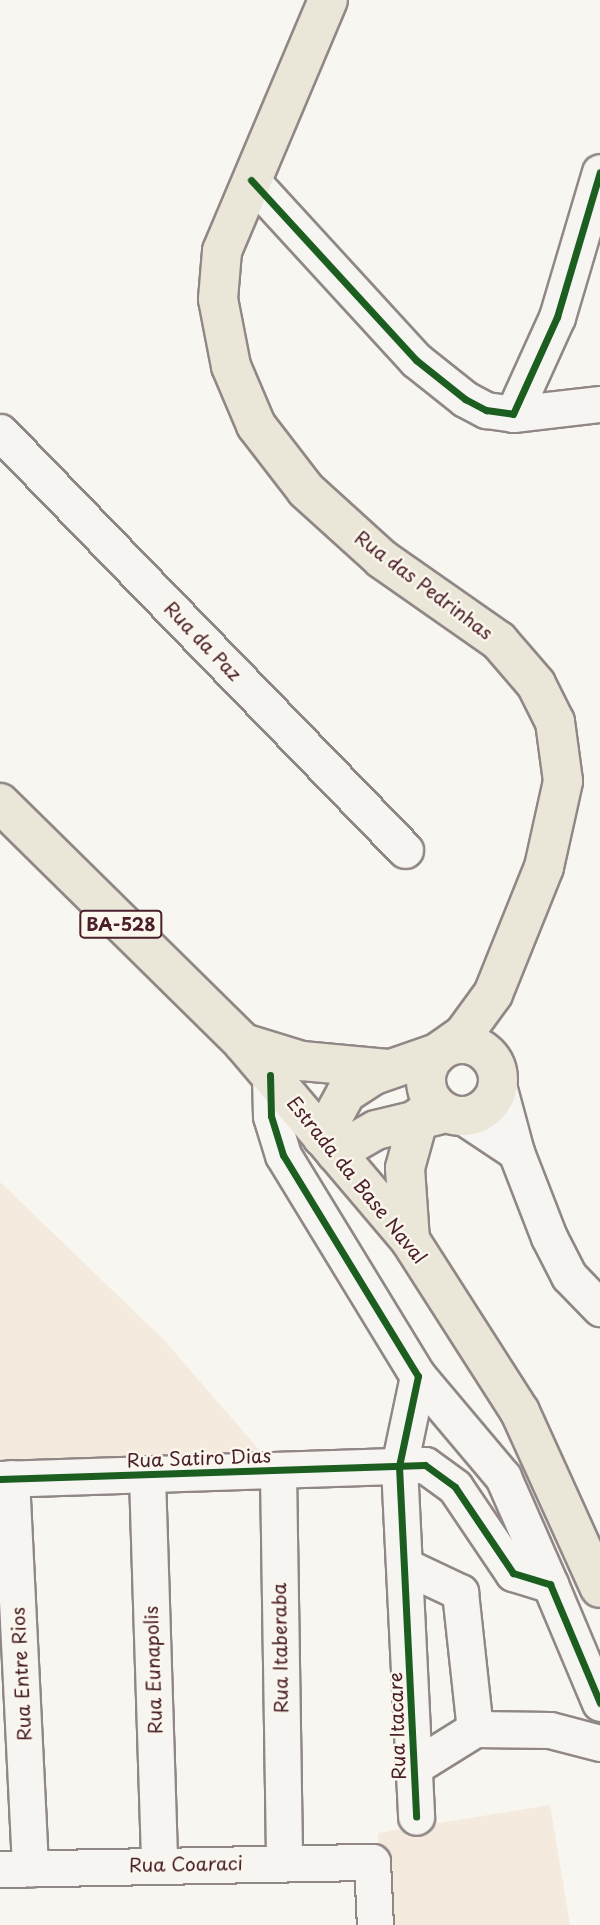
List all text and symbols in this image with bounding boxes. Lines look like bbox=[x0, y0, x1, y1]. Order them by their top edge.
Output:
street label: Rua das Pedrinhas bbox=[350, 525, 498, 645]
street label: Rua da Paz bbox=[159, 596, 247, 686]
road number: BA-528 bbox=[79, 909, 163, 939]
street label: Estrada da Base Naval bbox=[283, 1092, 431, 1268]
street label: Rua Satiro Dias bbox=[127, 1444, 271, 1472]
street label: Rua Itaberaba bbox=[267, 1582, 293, 1714]
street label: Rua Eunapolis bbox=[139, 1604, 167, 1736]
street label: Rua Entre Rios bbox=[6, 1606, 36, 1742]
street label: Rua Itacare bbox=[384, 1671, 410, 1781]
street label: Rua Coaraci bbox=[128, 1852, 244, 1876]

